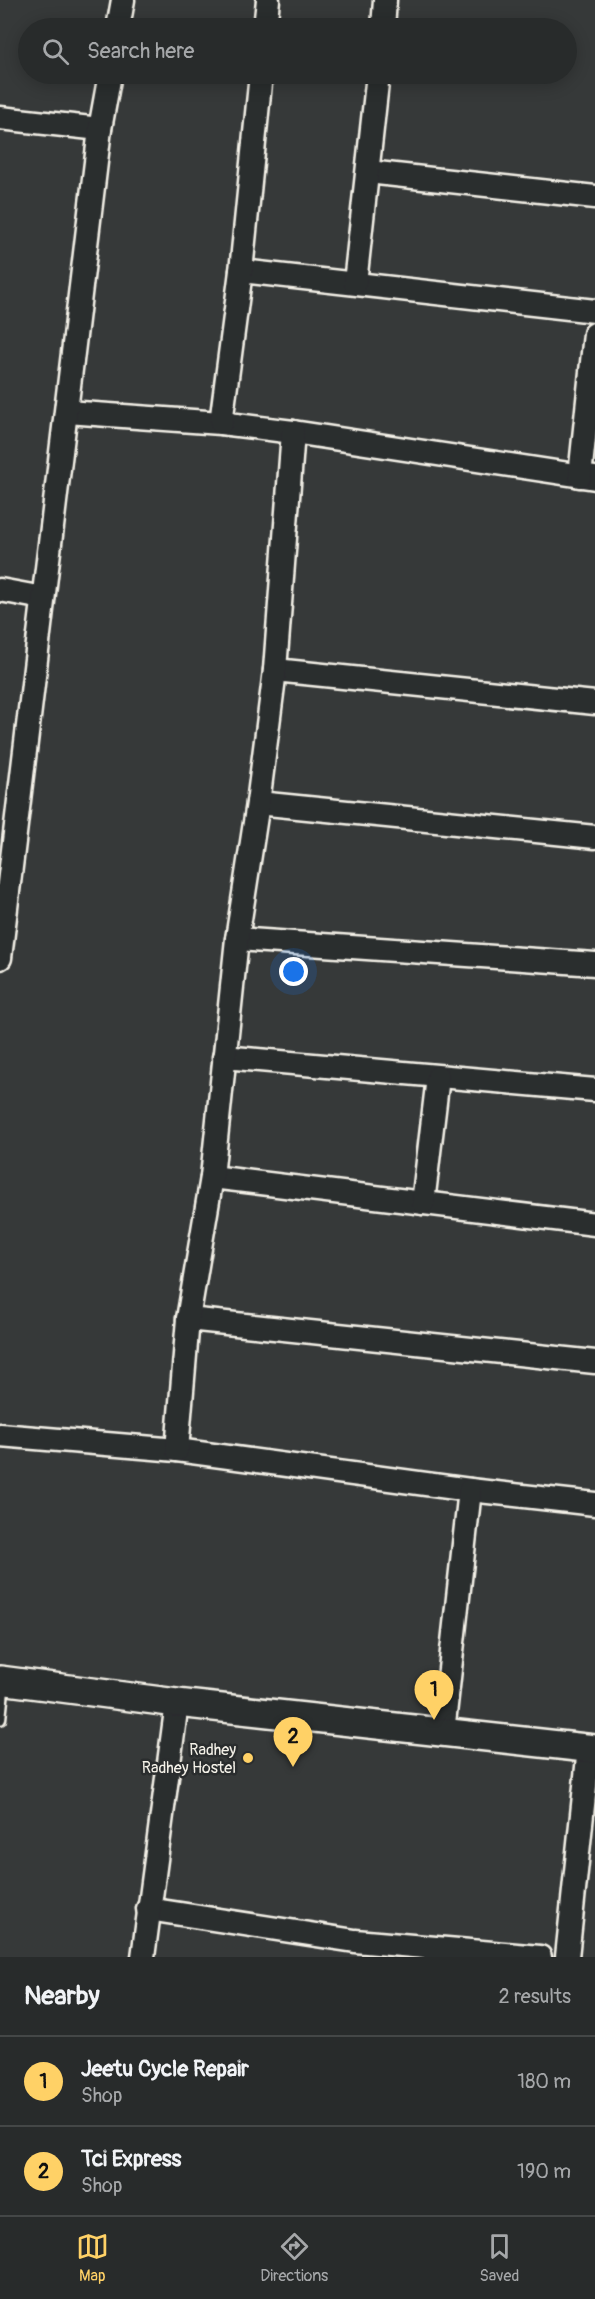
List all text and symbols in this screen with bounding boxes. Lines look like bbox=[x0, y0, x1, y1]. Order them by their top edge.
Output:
search box bbox=[18, 18, 577, 84]
icon: search bbox=[39, 35, 72, 68]
text: Search here bbox=[87, 37, 194, 65]
your location bbox=[279, 957, 308, 986]
pin: 1 bbox=[414, 1670, 454, 1720]
pin: 2 bbox=[274, 1718, 312, 1767]
place label: Radhey Radhey Hostel bbox=[142, 1740, 236, 1778]
marker: Radhey Radhey Hostel bbox=[241, 1751, 255, 1765]
text: Nearby bbox=[24, 1980, 100, 2012]
text: 2 results bbox=[499, 1984, 571, 2009]
text: Jeetu Cycle Repair bbox=[81, 2055, 249, 2083]
text: 1 bbox=[40, 2069, 47, 2094]
text: 180 m bbox=[517, 2069, 571, 2094]
text: Shop bbox=[81, 2083, 122, 2108]
text: Tci Express bbox=[81, 2145, 181, 2173]
text: 2 bbox=[38, 2159, 49, 2184]
text: 190 m bbox=[517, 2159, 571, 2184]
text: Shop bbox=[81, 2173, 122, 2198]
tab: Map bbox=[76, 2230, 109, 2286]
tab: Directions bbox=[260, 2230, 328, 2286]
tab: Saved bbox=[480, 2230, 519, 2286]

